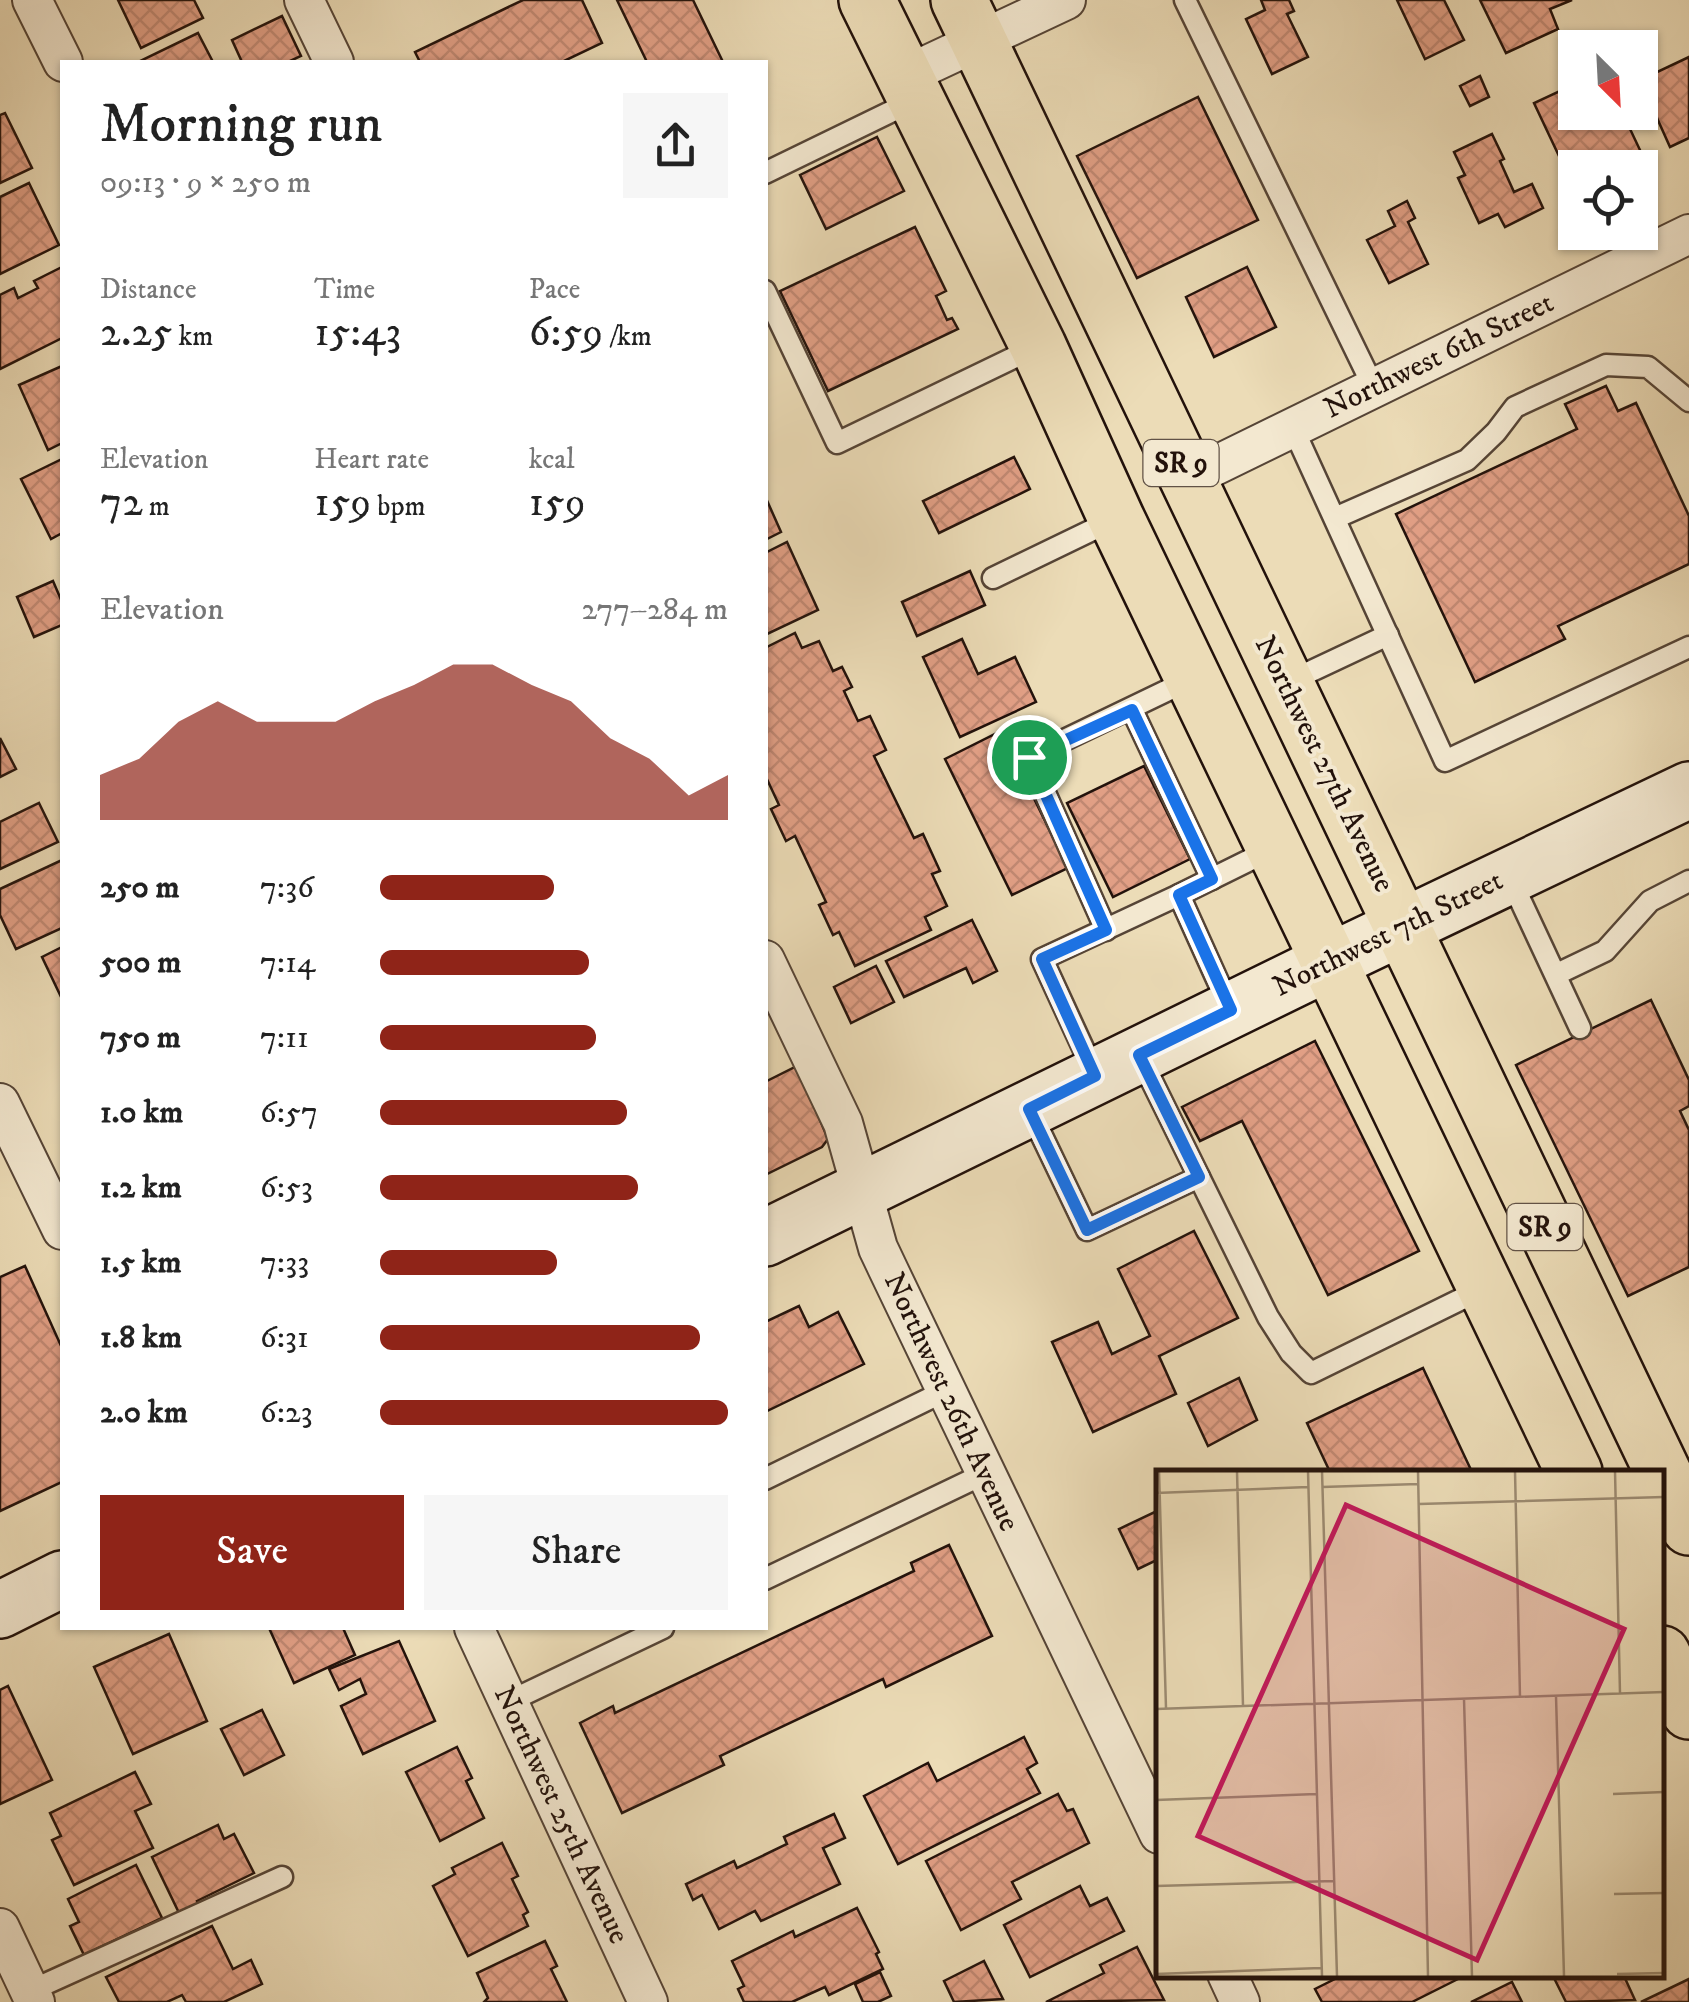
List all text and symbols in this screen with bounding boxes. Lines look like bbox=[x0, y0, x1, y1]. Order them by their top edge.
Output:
north arrow bbox=[1558, 30, 1658, 130]
map controls bbox=[1558, 30, 1658, 250]
text: Morning run bbox=[100, 91, 382, 160]
button: share bbox=[623, 93, 728, 198]
button: locate bbox=[1558, 150, 1658, 250]
text: 09:13 · 9 × 250 m bbox=[100, 163, 311, 203]
text: Distance bbox=[100, 272, 196, 307]
text: Time bbox=[314, 272, 375, 307]
text: Pace bbox=[529, 272, 580, 307]
street label: Northwest 6th Street bbox=[1318, 284, 1560, 428]
text: 2.25 bbox=[100, 307, 172, 359]
text: 15:43 bbox=[314, 307, 401, 359]
text: 6:59 bbox=[529, 307, 603, 359]
text: km bbox=[172, 319, 213, 354]
text: /km bbox=[603, 319, 652, 354]
road number: SR 9 bbox=[1144, 440, 1218, 486]
text: Elevation bbox=[100, 442, 208, 477]
text: Heart rate bbox=[314, 442, 429, 477]
text: kcal bbox=[529, 442, 575, 477]
text: 72 bbox=[100, 477, 143, 529]
text: 159 bbox=[314, 477, 371, 529]
text: 159 bbox=[529, 477, 586, 529]
text: m bbox=[143, 489, 170, 524]
text: bpm bbox=[371, 489, 426, 524]
text: Elevation bbox=[100, 590, 224, 630]
text: 277–284 m bbox=[581, 590, 728, 630]
street label: Northwest 27th Avenue bbox=[1246, 630, 1402, 898]
pin bbox=[987, 715, 1072, 800]
icon: arrive bbox=[1002, 730, 1057, 785]
street label: Northwest 7th Street bbox=[1267, 862, 1509, 1006]
text: 250 m bbox=[100, 868, 180, 908]
text: 7:36 bbox=[260, 868, 314, 908]
text: 500 m bbox=[100, 943, 181, 983]
text: 7:14 bbox=[260, 943, 315, 983]
text: 750 m bbox=[100, 1018, 181, 1058]
text: 7:11 bbox=[260, 1018, 309, 1058]
text: 1.0 km bbox=[100, 1093, 183, 1133]
text: 6:57 bbox=[260, 1093, 318, 1133]
text: 1.2 km bbox=[100, 1168, 182, 1208]
text: 6:53 bbox=[260, 1168, 313, 1208]
road number: SR 9 bbox=[1508, 1204, 1582, 1250]
text: 1.5 km bbox=[100, 1243, 182, 1283]
text: 7:33 bbox=[260, 1243, 309, 1283]
street label: Northwest 26th Avenue bbox=[875, 1267, 1027, 1537]
text: 1.8 km bbox=[100, 1318, 182, 1358]
text: 6:31 bbox=[260, 1318, 309, 1358]
text: 2.0 km bbox=[100, 1393, 188, 1433]
text: 6:23 bbox=[260, 1393, 313, 1433]
inset map bbox=[1156, 1470, 1664, 1977]
button: Save bbox=[100, 1495, 404, 1610]
button: Share bbox=[424, 1495, 728, 1610]
street label: Northwest 25th Avenue bbox=[485, 1680, 637, 1950]

